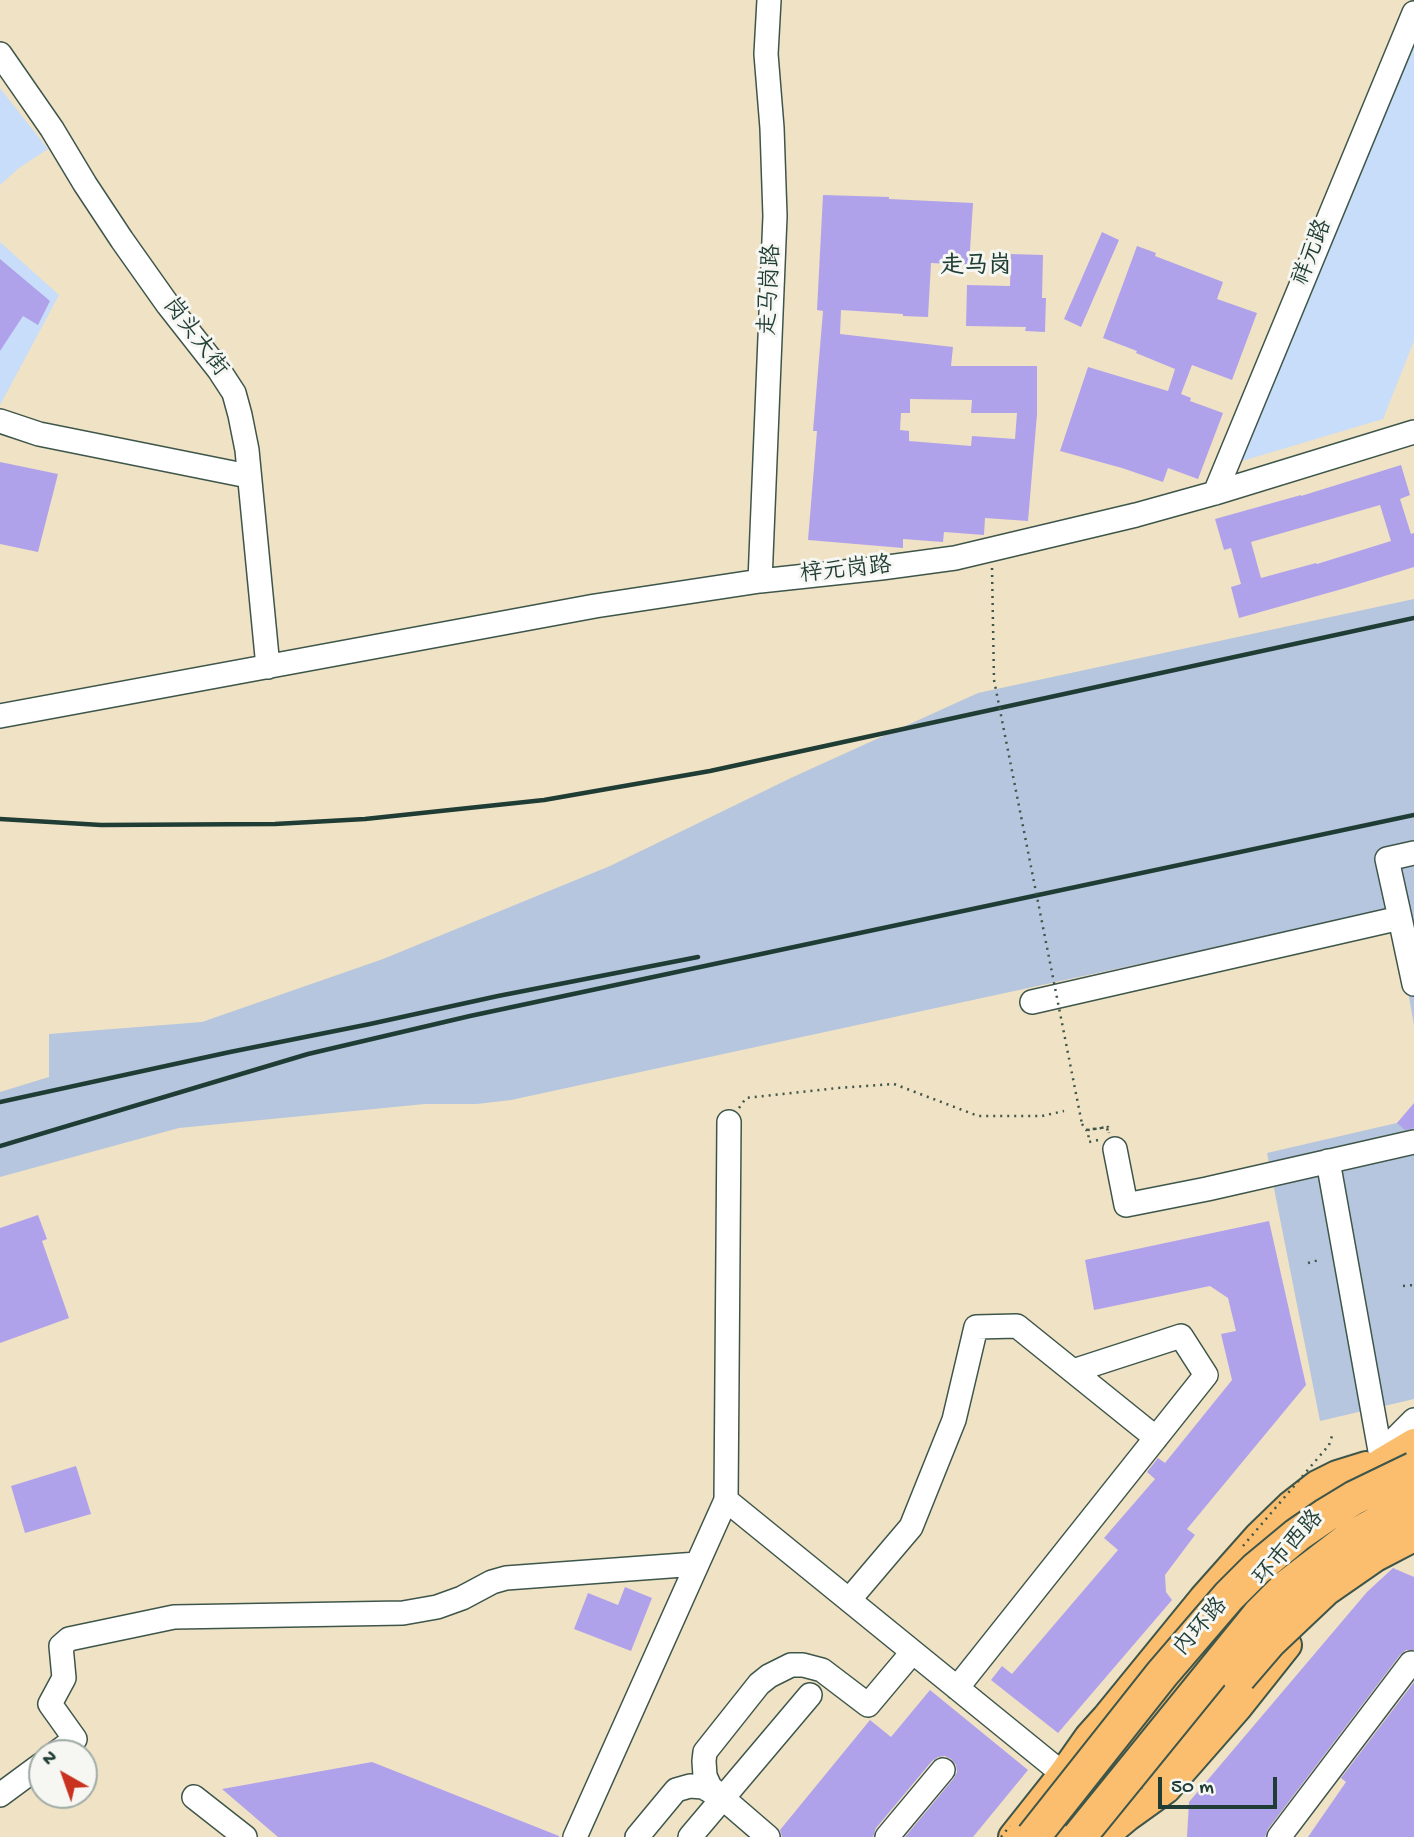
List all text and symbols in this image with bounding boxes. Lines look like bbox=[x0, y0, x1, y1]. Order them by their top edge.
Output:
street label: 祥元路 bbox=[1288, 216, 1340, 290]
street label: 走马岗路 bbox=[756, 243, 788, 337]
district label: 走马岗 bbox=[940, 254, 1012, 282]
street label: 岗头大街 bbox=[155, 293, 233, 383]
street label: 梓元岗路 bbox=[799, 553, 893, 591]
street label: 环市西路 bbox=[1249, 1506, 1331, 1592]
street label: 内环路 bbox=[1169, 1593, 1235, 1663]
north arrow bbox=[28, 1739, 98, 1809]
text: N bbox=[38, 1746, 63, 1772]
scale bar bbox=[1162, 1764, 1281, 1808]
text: 50 m bbox=[1171, 1776, 1214, 1801]

